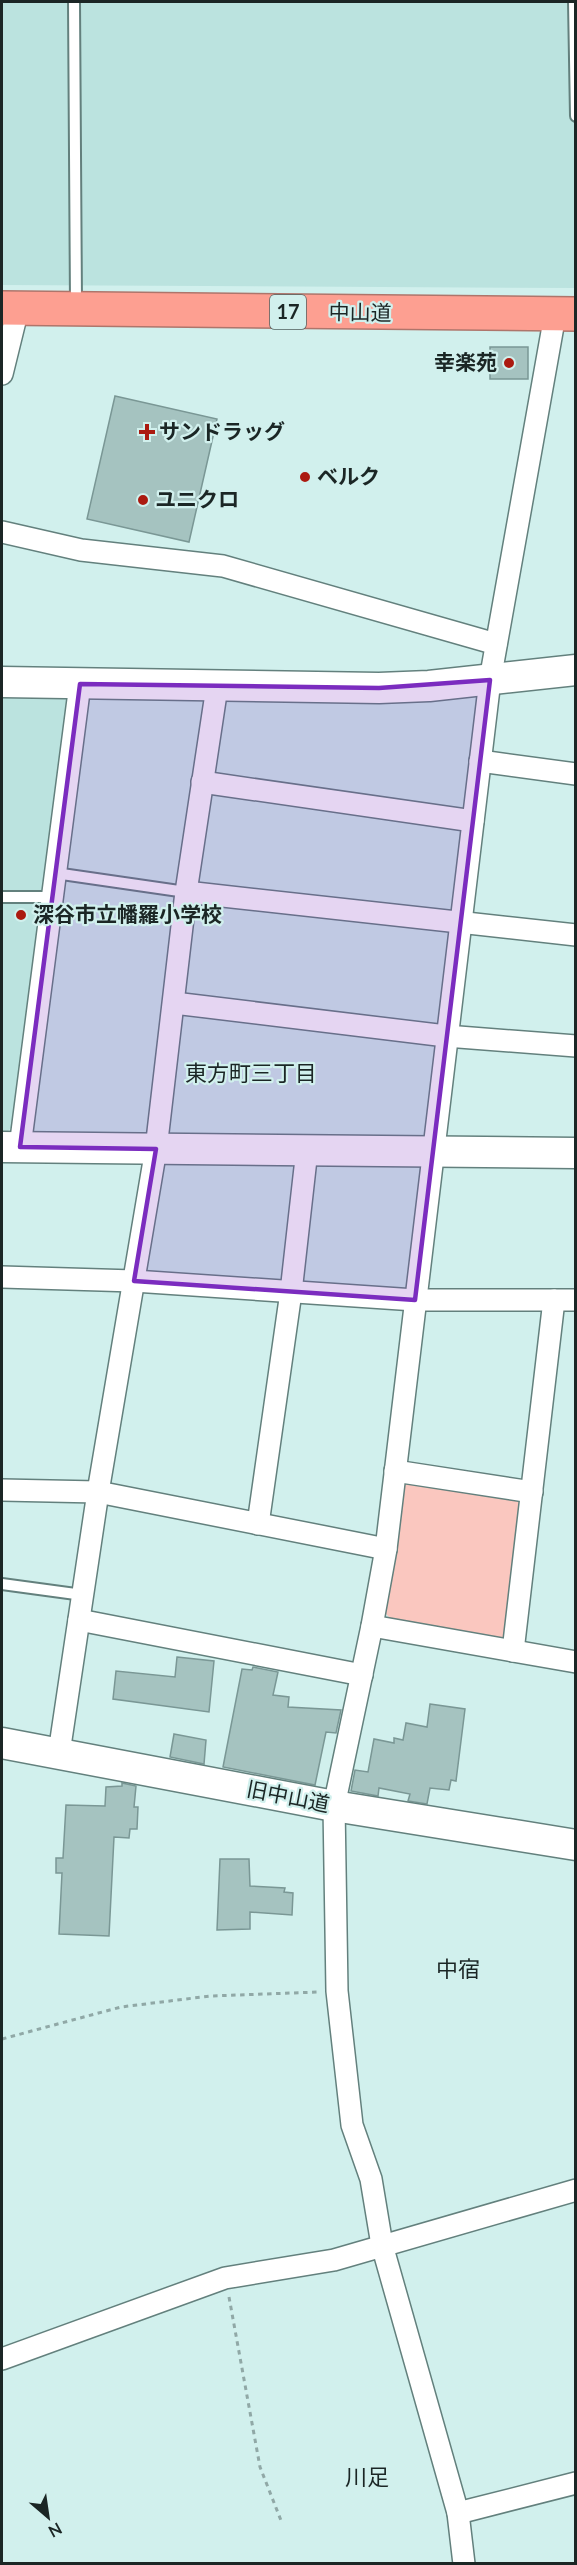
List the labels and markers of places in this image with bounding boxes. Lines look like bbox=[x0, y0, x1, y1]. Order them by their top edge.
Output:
place label: 幸楽苑 bbox=[434, 349, 497, 374]
marker: 幸楽苑 bbox=[502, 356, 516, 370]
place label: サンドラッグ bbox=[159, 418, 285, 443]
marker: サンドラッグ bbox=[140, 425, 154, 439]
place label: ベルク bbox=[317, 463, 380, 488]
marker: ベルク bbox=[298, 470, 312, 484]
place label: ユニクロ bbox=[155, 486, 239, 511]
marker: ユニクロ bbox=[136, 493, 150, 507]
place label: 深谷市立幡羅小学校 bbox=[33, 901, 222, 926]
marker: 深谷市立幡羅小学校 bbox=[14, 908, 28, 922]

